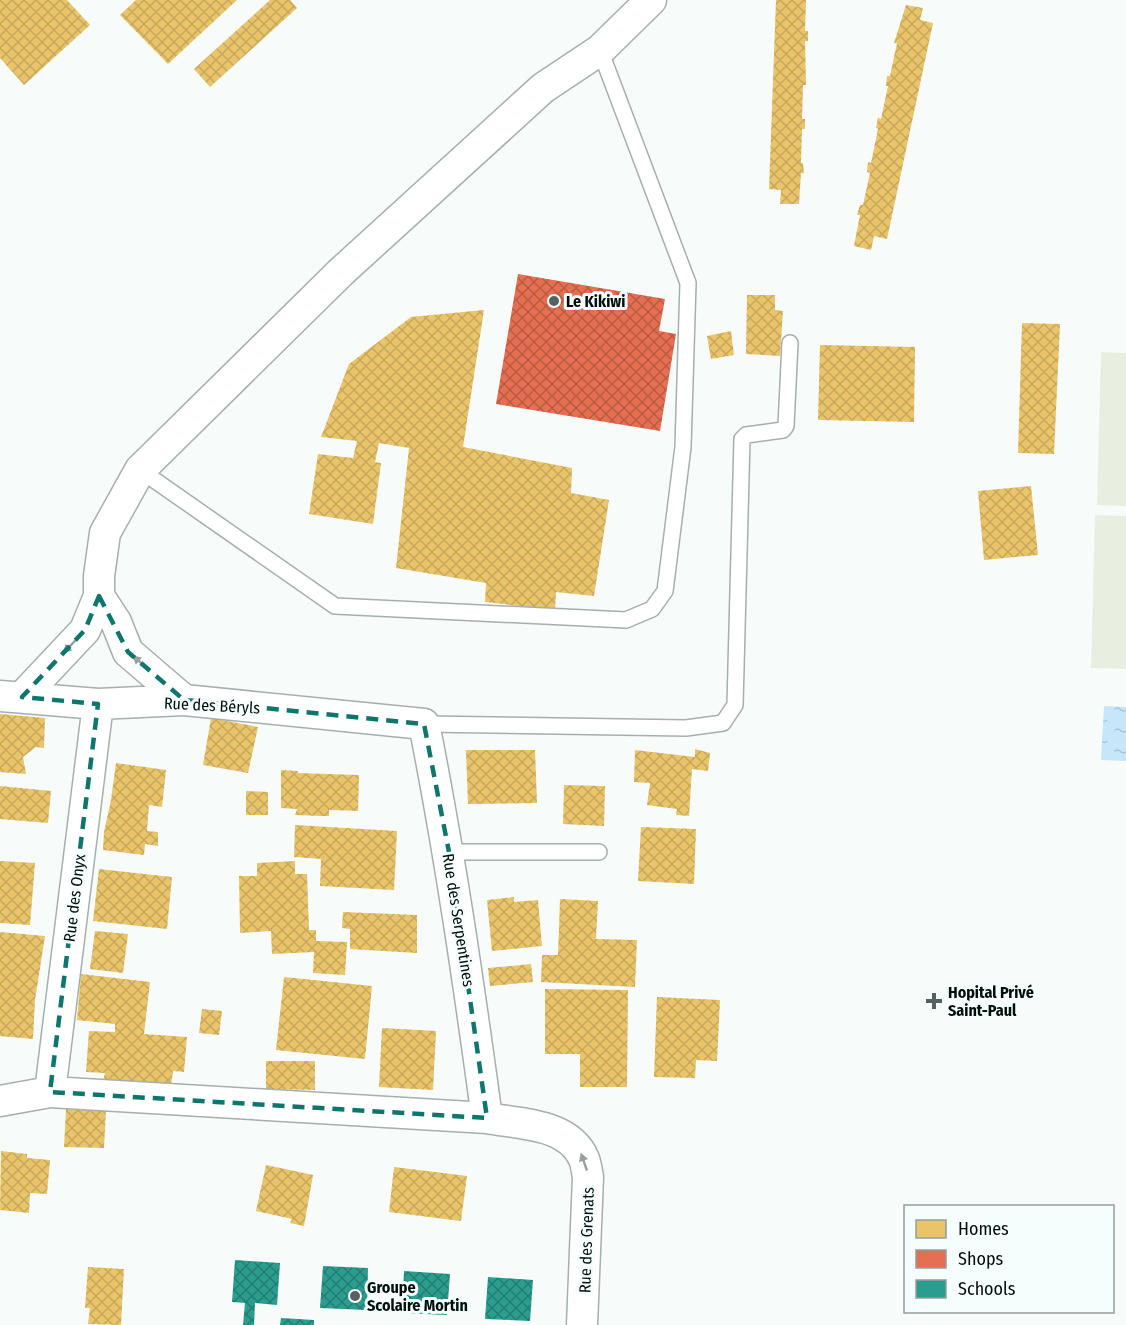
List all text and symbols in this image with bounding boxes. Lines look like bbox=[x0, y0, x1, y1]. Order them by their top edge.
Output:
place label: Le Kikiwi bbox=[566, 292, 625, 311]
marker: Le Kikiwi bbox=[547, 294, 561, 308]
one-way arrow bbox=[63, 638, 77, 653]
one-way arrow bbox=[133, 656, 148, 669]
street label: Rue des Béryls bbox=[163, 693, 261, 718]
street label: Rue des Serpentines bbox=[439, 852, 478, 988]
street label: Rue des Onyx bbox=[60, 853, 89, 943]
place label: Hopital Privé Saint-Paul bbox=[948, 983, 1034, 1020]
marker: Hopital Privé Saint-Paul bbox=[925, 992, 943, 1010]
one-way arrow bbox=[578, 1153, 588, 1171]
street label: Rue des Grenats bbox=[575, 1186, 598, 1294]
legend bbox=[904, 1205, 1114, 1313]
text: Homes bbox=[958, 1218, 1009, 1240]
text: Shops bbox=[958, 1248, 1003, 1270]
place label: Groupe Scolaire Mortin bbox=[367, 1278, 468, 1315]
text: Schools bbox=[958, 1278, 1016, 1300]
marker: Groupe Scolaire Mortin bbox=[348, 1289, 362, 1303]

